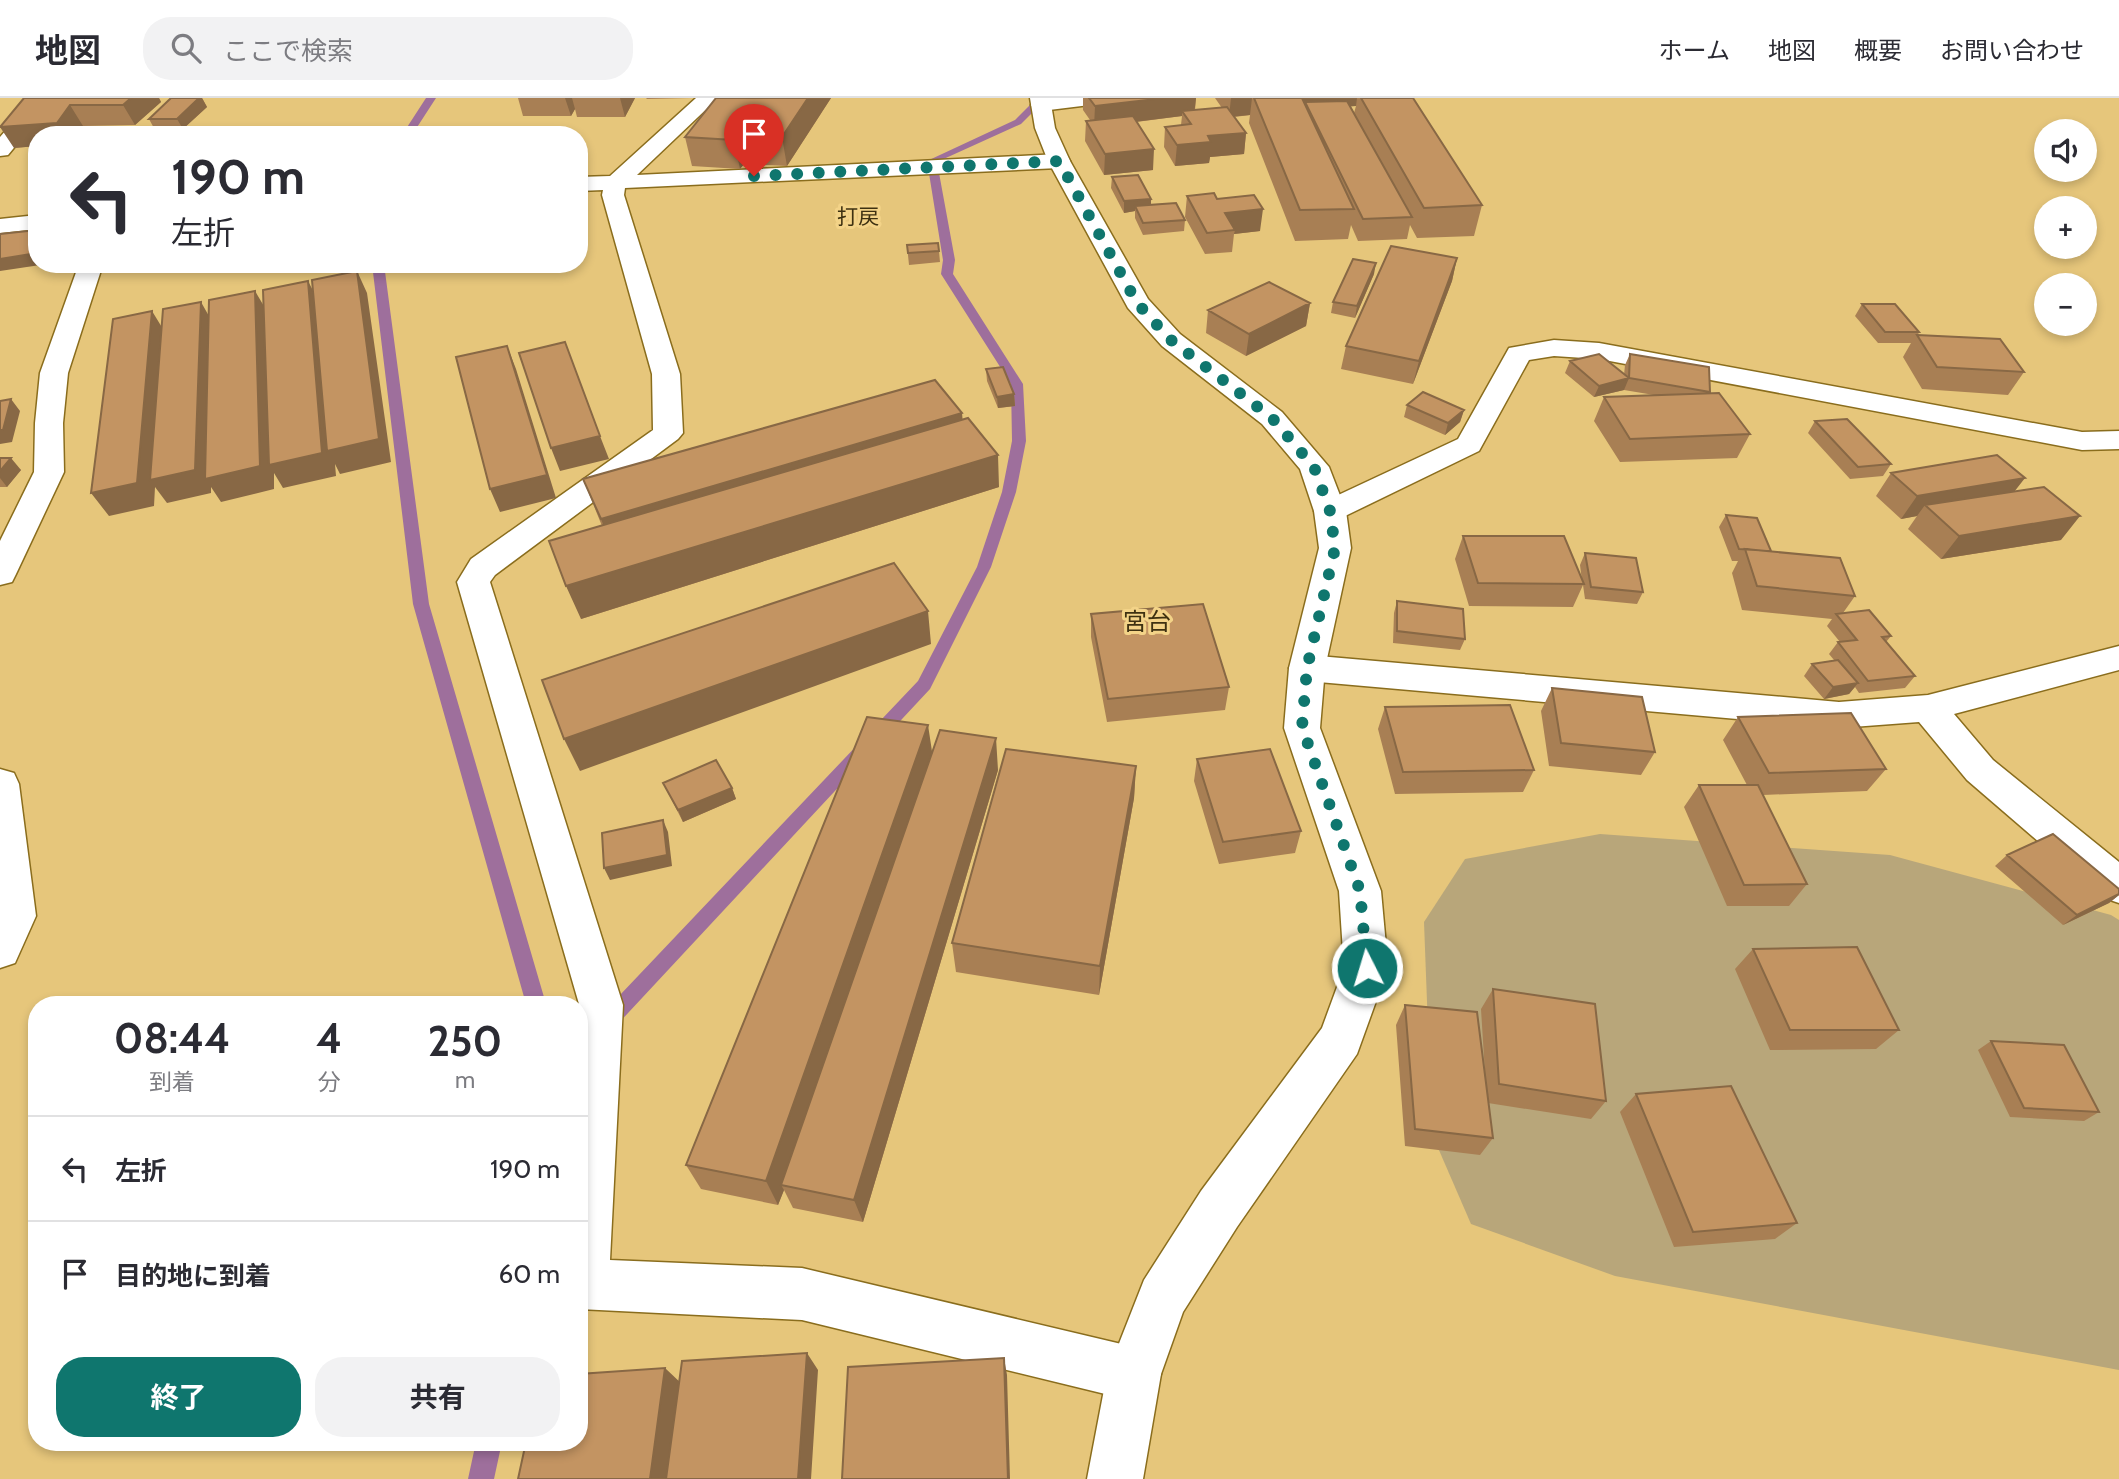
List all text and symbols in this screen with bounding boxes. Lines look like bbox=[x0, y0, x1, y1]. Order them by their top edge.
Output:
search box bbox=[143, 17, 633, 80]
icon: search bbox=[167, 29, 205, 67]
text: 地図 bbox=[35, 30, 101, 70]
text: ここで検索 bbox=[223, 35, 353, 67]
text: ホーム bbox=[1659, 36, 1730, 65]
text: 地図 bbox=[1768, 36, 1816, 65]
text: 概要 bbox=[1854, 36, 1902, 65]
text: お問い合わせ bbox=[1940, 36, 2084, 65]
pin bbox=[724, 104, 784, 176]
icon: arrive bbox=[735, 115, 773, 153]
map controls bbox=[2034, 119, 2097, 336]
button: sound bbox=[2034, 119, 2097, 182]
text: 190 m bbox=[171, 147, 305, 206]
icon: left bbox=[56, 154, 147, 245]
button: + bbox=[2034, 196, 2097, 259]
district label: 打戻 bbox=[837, 204, 879, 229]
text: 左折 bbox=[171, 213, 235, 252]
button: − bbox=[2034, 273, 2097, 336]
district label: 宮台 bbox=[1123, 607, 1171, 636]
position arrow bbox=[1330, 931, 1404, 1005]
text: 08:44 bbox=[114, 1012, 230, 1064]
text: 4 bbox=[316, 1012, 342, 1064]
text: 250 bbox=[428, 1015, 502, 1067]
text: m bbox=[455, 1066, 475, 1094]
text: 到着 bbox=[149, 1068, 195, 1096]
text: 分 bbox=[318, 1068, 341, 1096]
icon: left bbox=[56, 1150, 94, 1188]
text: 190 m bbox=[490, 1153, 560, 1185]
text: 左折 bbox=[115, 1155, 167, 1187]
icon: arrive bbox=[56, 1255, 94, 1293]
text: 60 m bbox=[498, 1258, 560, 1290]
text: 目的地に到着 bbox=[115, 1260, 271, 1292]
button: 終了 bbox=[56, 1357, 301, 1437]
button: 共有 bbox=[315, 1357, 560, 1437]

